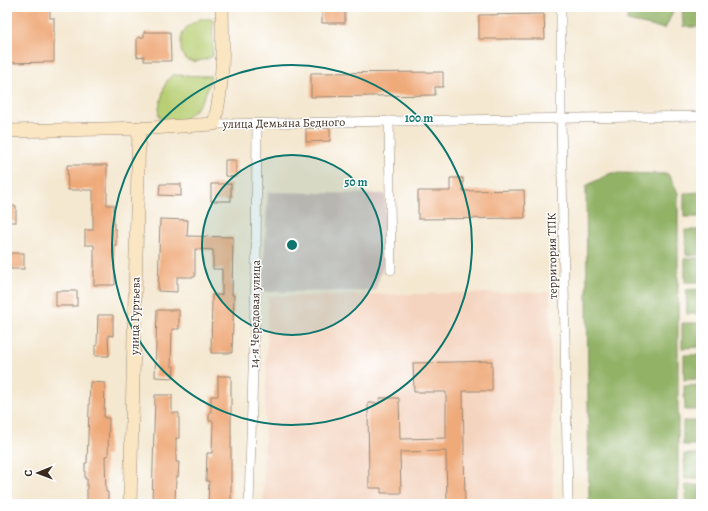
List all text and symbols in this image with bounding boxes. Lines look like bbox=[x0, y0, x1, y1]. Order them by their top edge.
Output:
text: 100 m bbox=[405, 110, 433, 126]
street label: улица Демьяна Бедного bbox=[221, 114, 346, 132]
text: 50 m bbox=[344, 174, 368, 190]
street label: территория ТПК bbox=[543, 212, 561, 299]
centre of rings bbox=[285, 238, 299, 252]
street label: 14-я Чередовая улица bbox=[246, 259, 264, 368]
street label: улица Гуртьева bbox=[126, 276, 144, 356]
north arrow bbox=[18, 453, 58, 493]
text: С bbox=[21, 469, 36, 477]

